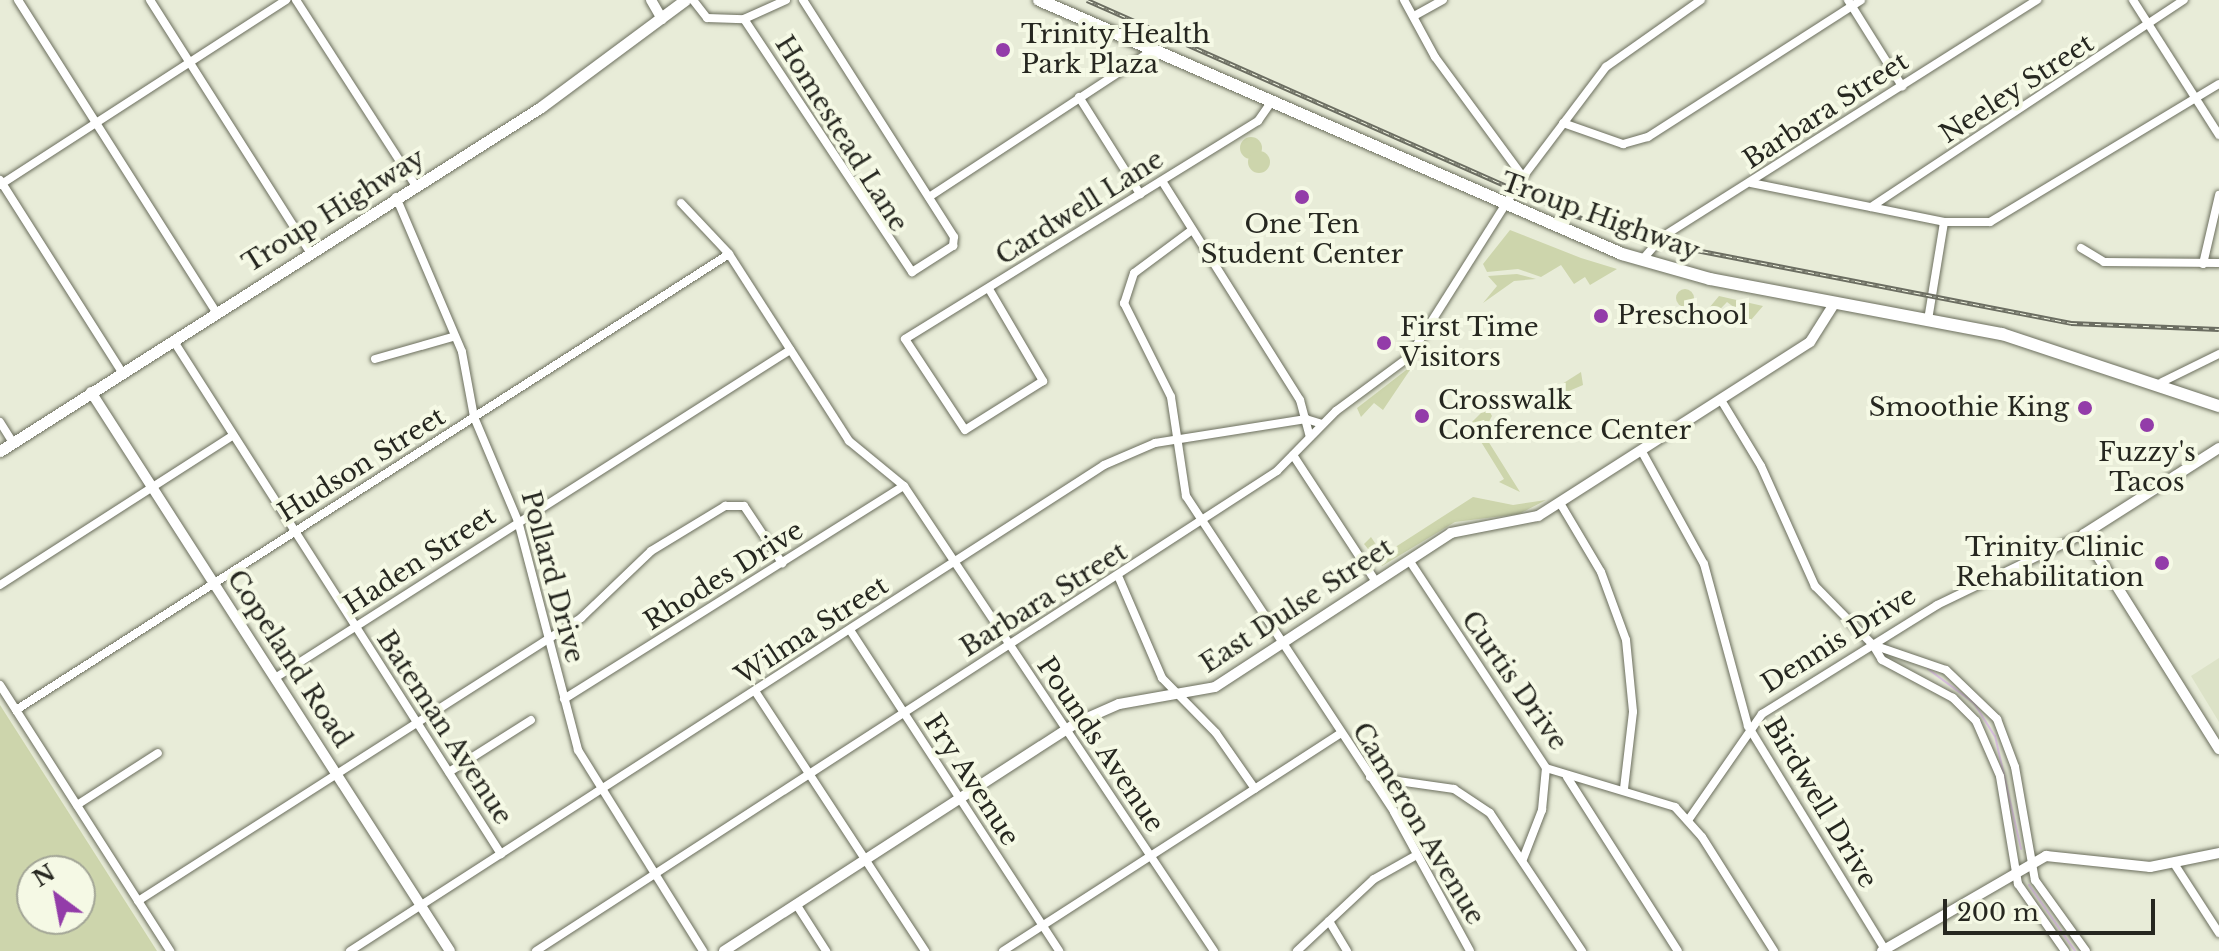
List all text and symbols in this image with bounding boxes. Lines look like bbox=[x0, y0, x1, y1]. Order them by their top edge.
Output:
place label: Trinity Health Park Plaza bbox=[1021, 19, 1211, 80]
street label: Neeley Street bbox=[1934, 28, 2100, 150]
street label: Homestead Lane bbox=[768, 30, 914, 238]
marker: Trinity Health Park Plaza bbox=[992, 39, 1014, 61]
street label: Barbara Street bbox=[1738, 46, 1914, 176]
street label: Troup Highway bbox=[237, 142, 431, 280]
street label: Cardwell Lane bbox=[990, 144, 1170, 272]
street label: Troup Highway bbox=[1497, 167, 1703, 267]
marker: One Ten Student Center bbox=[1293, 188, 1311, 206]
place label: One Ten Student Center bbox=[1201, 209, 1403, 270]
place label: Preschool bbox=[1617, 300, 1748, 332]
marker: Preschool bbox=[1592, 307, 1610, 325]
place label: First Time Visitors bbox=[1400, 312, 1540, 374]
marker: First Time Visitors bbox=[1375, 334, 1393, 352]
place label: Crosswalk Conference Center bbox=[1438, 385, 1691, 446]
place label: Smoothie King bbox=[1869, 392, 2069, 424]
marker: Smoothie King bbox=[2076, 399, 2094, 417]
street label: Hudson Street bbox=[273, 401, 451, 529]
marker: Crosswalk Conference Center bbox=[1413, 407, 1431, 425]
marker: Fuzzy's Tacos bbox=[2138, 416, 2156, 434]
place label: Fuzzy's Tacos bbox=[2098, 437, 2196, 498]
street label: Pollard Drive bbox=[514, 488, 590, 666]
street label: Haden Street bbox=[338, 500, 502, 622]
street label: Rhodes Drive bbox=[639, 515, 809, 637]
street label: East Dulse Street bbox=[1195, 532, 1399, 680]
place label: Trinity Clinic Rehabilitation bbox=[1955, 532, 2144, 594]
street label: Barbara Street bbox=[955, 536, 1133, 664]
marker: Trinity Clinic Rehabilitation bbox=[2151, 552, 2173, 574]
street label: Copeland Road bbox=[220, 564, 358, 754]
street label: Wilma Street bbox=[730, 570, 894, 692]
street label: Dennis Drive bbox=[1756, 580, 1922, 700]
street label: Curtis Drive bbox=[1454, 605, 1574, 757]
street label: Bateman Avenue bbox=[369, 625, 519, 831]
street label: Pounds Avenue bbox=[1030, 651, 1170, 839]
street label: Fry Avenue bbox=[916, 707, 1026, 853]
street label: Birdwell Drive bbox=[1757, 712, 1883, 894]
street label: Cameron Avenue bbox=[1345, 717, 1491, 931]
north arrow bbox=[16, 855, 96, 935]
text: N bbox=[28, 859, 60, 893]
scale bar bbox=[1947, 883, 2159, 933]
text: 200 m bbox=[1957, 898, 2039, 927]

